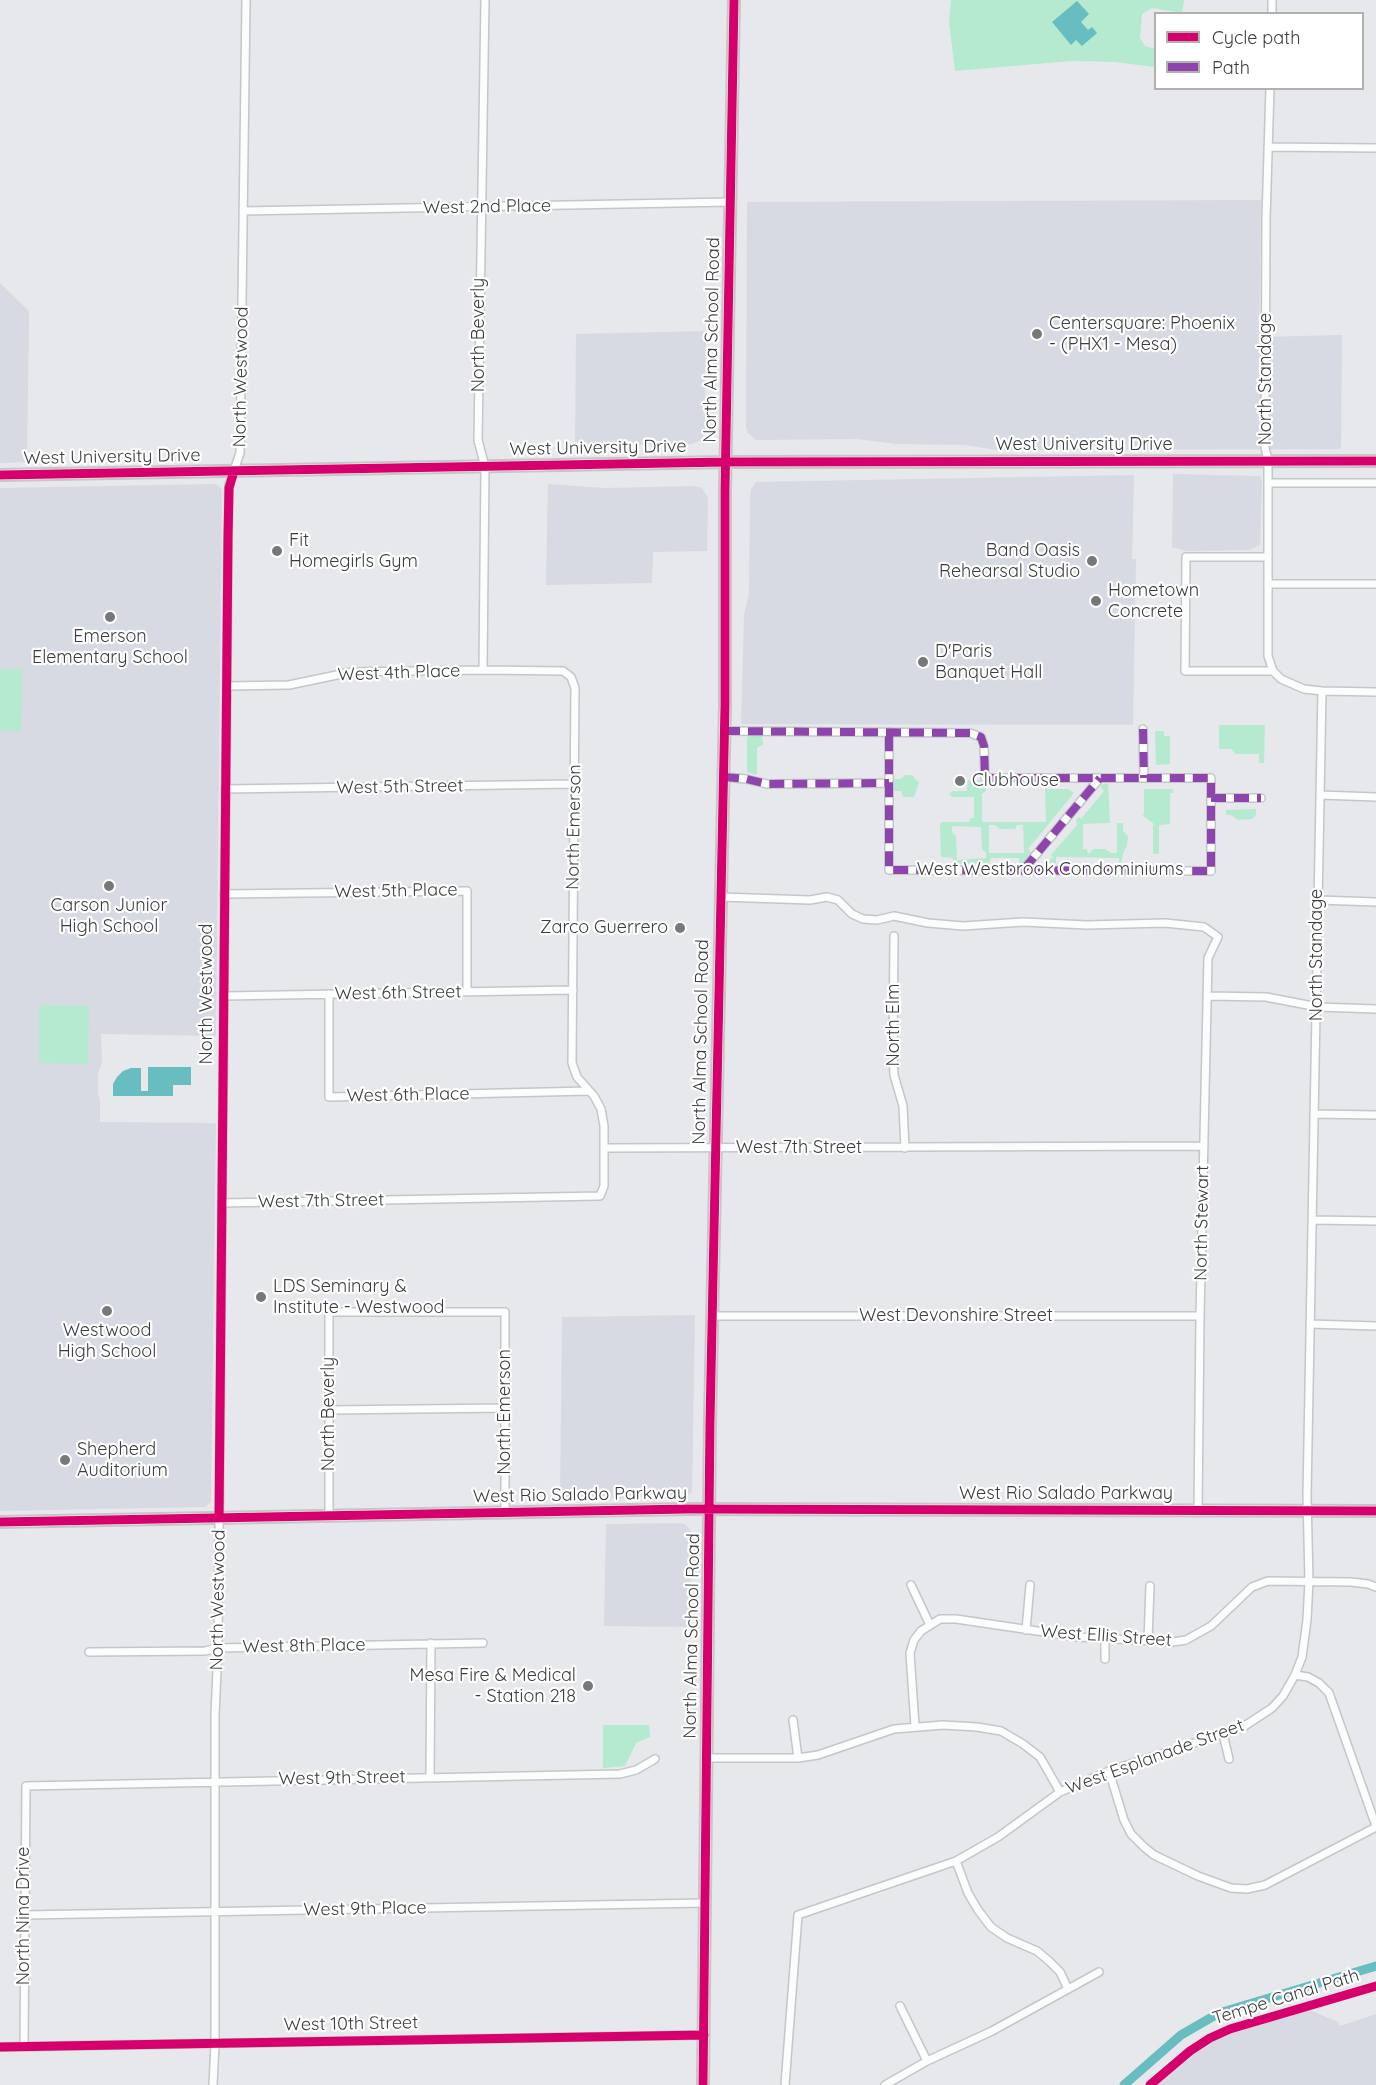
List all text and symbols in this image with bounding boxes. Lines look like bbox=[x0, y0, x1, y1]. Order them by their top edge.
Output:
legend bbox=[1154, 12, 1364, 90]
text: Cycle path bbox=[1212, 26, 1300, 49]
text: Path bbox=[1212, 56, 1250, 79]
street label: West 2nd Place bbox=[423, 195, 551, 219]
street label: North Alma School Road bbox=[699, 237, 725, 443]
street label: North Beverly bbox=[468, 278, 490, 392]
street label: North Westwood bbox=[229, 306, 253, 448]
place label: Centersquare: Phoenix - (PHX1 - Mesa) bbox=[1049, 313, 1235, 356]
street label: North Standage bbox=[1255, 313, 1277, 445]
marker: Centersquare: Phoenix - (PHX1 - Mesa) bbox=[1030, 327, 1044, 341]
street label: West University Drive bbox=[995, 434, 1173, 456]
street label: West University Drive bbox=[509, 436, 687, 460]
street label: West University Drive bbox=[23, 445, 201, 469]
place label: Fit Homegirls Gym bbox=[289, 530, 418, 572]
place label: Band Oasis Rehearsal Studio bbox=[939, 540, 1080, 582]
marker: Fit Homegirls Gym bbox=[270, 544, 284, 558]
marker: Band Oasis Rehearsal Studio bbox=[1085, 554, 1099, 568]
place label: Hometown Concrete bbox=[1108, 580, 1199, 622]
marker: Hometown Concrete bbox=[1089, 594, 1103, 608]
marker: Emerson Elementary School bbox=[103, 610, 117, 624]
place label: Emerson Elementary School bbox=[32, 626, 188, 668]
place label: D'Paris Banquet Hall bbox=[935, 641, 1043, 684]
marker: D'Paris Banquet Hall bbox=[916, 655, 930, 669]
street label: West 4th Place bbox=[337, 660, 461, 686]
street label: North Emerson bbox=[562, 764, 586, 890]
place label: Clubhouse bbox=[972, 770, 1059, 792]
marker: Clubhouse bbox=[953, 774, 967, 788]
street label: West 5th Street bbox=[336, 775, 464, 799]
street label: West Westbrook Condominiums bbox=[917, 859, 1183, 881]
marker: Carson Junior High School bbox=[102, 879, 116, 893]
street label: West 5th Place bbox=[334, 879, 458, 903]
street label: North Standage bbox=[1306, 889, 1328, 1021]
place label: Carson Junior High School bbox=[51, 895, 167, 938]
place label: Zarco Guerrero bbox=[540, 917, 668, 939]
marker: Zarco Guerrero bbox=[673, 921, 687, 935]
street label: North Westwood bbox=[196, 924, 218, 1064]
street label: North Alma School Road bbox=[688, 939, 714, 1145]
street label: West 6th Street bbox=[334, 981, 462, 1005]
street label: North Elm bbox=[883, 984, 905, 1066]
street label: West 6th Place bbox=[346, 1083, 470, 1107]
street label: West 7th Street bbox=[736, 1137, 862, 1159]
street label: North Stewart bbox=[1190, 1165, 1214, 1281]
street label: West 7th Street bbox=[258, 1189, 384, 1213]
place label: LDS Seminary & Institute - Westwood bbox=[273, 1276, 444, 1318]
marker: LDS Seminary & Institute - Westwood bbox=[254, 1290, 268, 1304]
marker: Westwood High School bbox=[100, 1304, 114, 1318]
street label: West Devonshire Street bbox=[859, 1305, 1053, 1327]
place label: Westwood High School bbox=[58, 1320, 156, 1362]
street label: North Emerson bbox=[494, 1349, 516, 1475]
street label: North Beverly bbox=[318, 1357, 340, 1471]
place label: Shepherd Auditorium bbox=[77, 1439, 168, 1482]
marker: Shepherd Auditorium bbox=[58, 1453, 72, 1467]
street label: West Rio Salado Parkway bbox=[473, 1482, 687, 1508]
street label: West Rio Salado Parkway bbox=[959, 1483, 1173, 1505]
street label: North Westwood bbox=[206, 1529, 230, 1671]
street label: North Alma School Road bbox=[679, 1533, 705, 1739]
street label: West Ellis Street bbox=[1040, 1621, 1172, 1651]
street label: West 8th Place bbox=[242, 1634, 366, 1658]
place label: Mesa Fire & Medical - Station 218 bbox=[410, 1665, 576, 1708]
marker: Mesa Fire & Medical - Station 218 bbox=[581, 1679, 595, 1693]
street label: West Esplanade Street bbox=[1063, 1715, 1247, 1799]
street label: West 9th Street bbox=[278, 1766, 406, 1790]
street label: North Nina Drive bbox=[13, 1847, 35, 1985]
street label: West 9th Place bbox=[303, 1897, 427, 1921]
street label: Tempe Canal Path bbox=[1210, 1964, 1362, 2030]
street label: West 10th Street bbox=[284, 2012, 418, 2036]

